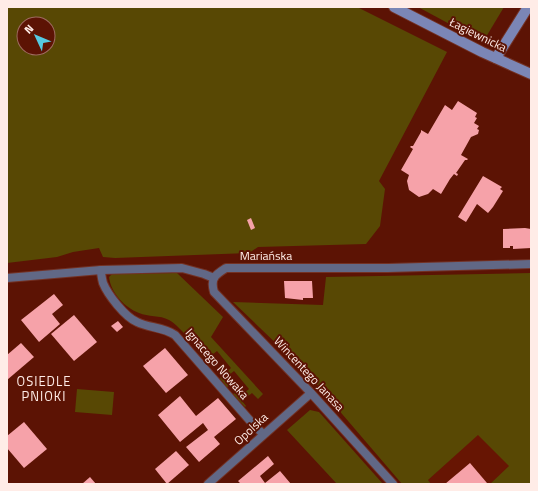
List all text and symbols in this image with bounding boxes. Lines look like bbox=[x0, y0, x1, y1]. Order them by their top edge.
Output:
street label: Łagiewnicka bbox=[445, 12, 510, 57]
north arrow bbox=[16, 16, 56, 56]
text: N bbox=[20, 21, 37, 37]
street label: Mariańska bbox=[240, 246, 292, 265]
street label: Ignacego Nowaka bbox=[181, 324, 254, 403]
street label: Wincentego Janasa bbox=[270, 332, 349, 415]
district label: OSIEDLE PNIOKI bbox=[17, 371, 71, 406]
street label: Opolska bbox=[229, 408, 272, 449]

